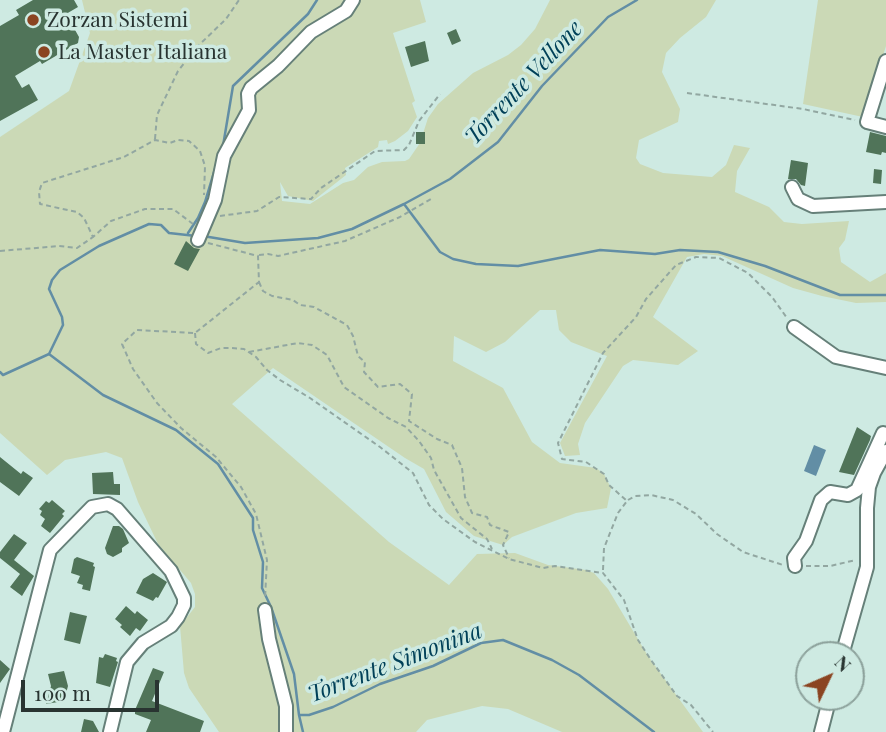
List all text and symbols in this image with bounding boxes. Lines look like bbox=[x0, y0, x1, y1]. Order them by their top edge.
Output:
place label: Zorzan Sistemi bbox=[47, 7, 188, 33]
marker: Zorzan Sistemi bbox=[25, 12, 41, 28]
water label: Torrente Vellone bbox=[459, 15, 589, 151]
place label: La Master Italiana bbox=[58, 39, 227, 65]
marker: La Master Italiana bbox=[36, 44, 52, 60]
water label: Torrente Simonina bbox=[304, 617, 486, 709]
north arrow bbox=[795, 641, 865, 711]
text: N bbox=[830, 649, 858, 677]
scale bar bbox=[24, 666, 163, 710]
text: 100 m bbox=[34, 678, 91, 706]

